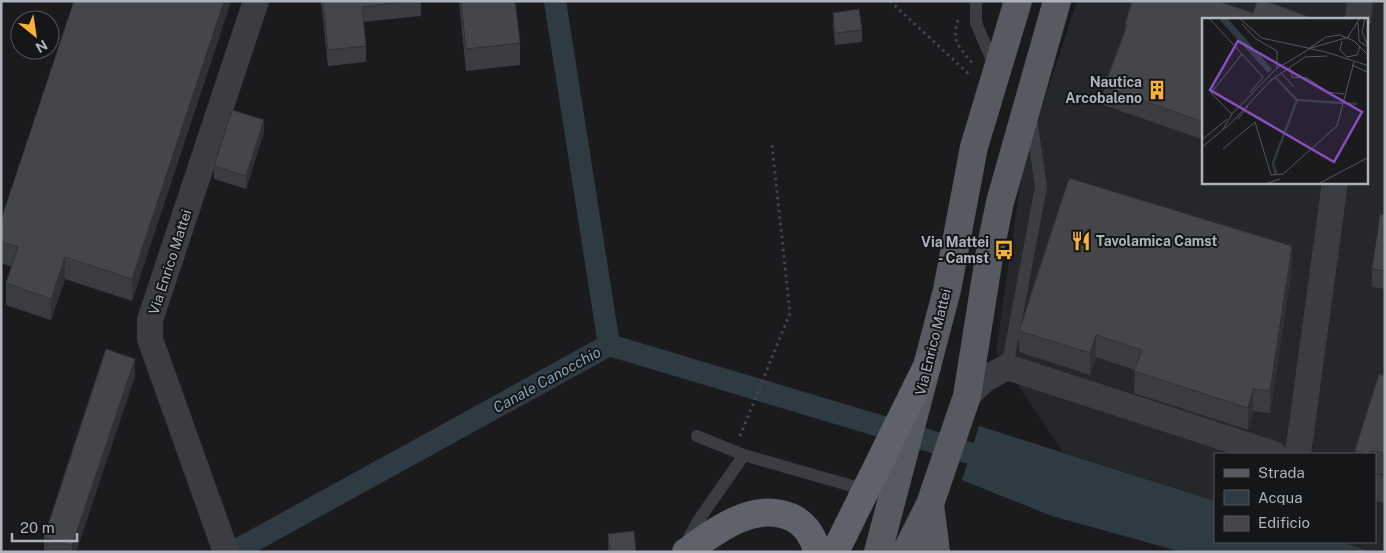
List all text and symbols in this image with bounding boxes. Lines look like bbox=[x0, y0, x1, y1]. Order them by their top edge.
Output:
north arrow bbox=[10, 10, 60, 60]
inset map bbox=[1202, 18, 1368, 184]
text: N bbox=[33, 37, 50, 56]
place label: Nautica Arcobaleno bbox=[1065, 74, 1142, 106]
building icon: Nautica Arcobaleno bbox=[1146, 79, 1168, 101]
street label: Via Enrico Mattei bbox=[145, 207, 195, 317]
restaurant icon: Tavolamica Camst bbox=[1070, 230, 1092, 252]
place label: Tavolamica Camst bbox=[1096, 233, 1218, 249]
place label: Via Mattei - Camst bbox=[921, 234, 989, 266]
bus stop icon: Via Mattei - Camst bbox=[993, 239, 1015, 261]
street label: Via Enrico Mattei bbox=[912, 287, 954, 397]
water label: Canale Canocchio bbox=[490, 343, 603, 416]
legend bbox=[1214, 453, 1376, 543]
text: Strada bbox=[1258, 464, 1305, 481]
text: Acqua bbox=[1258, 489, 1303, 506]
scale bar bbox=[12, 510, 78, 542]
text: Edificio bbox=[1258, 514, 1310, 531]
text: 20 m bbox=[20, 519, 55, 536]

